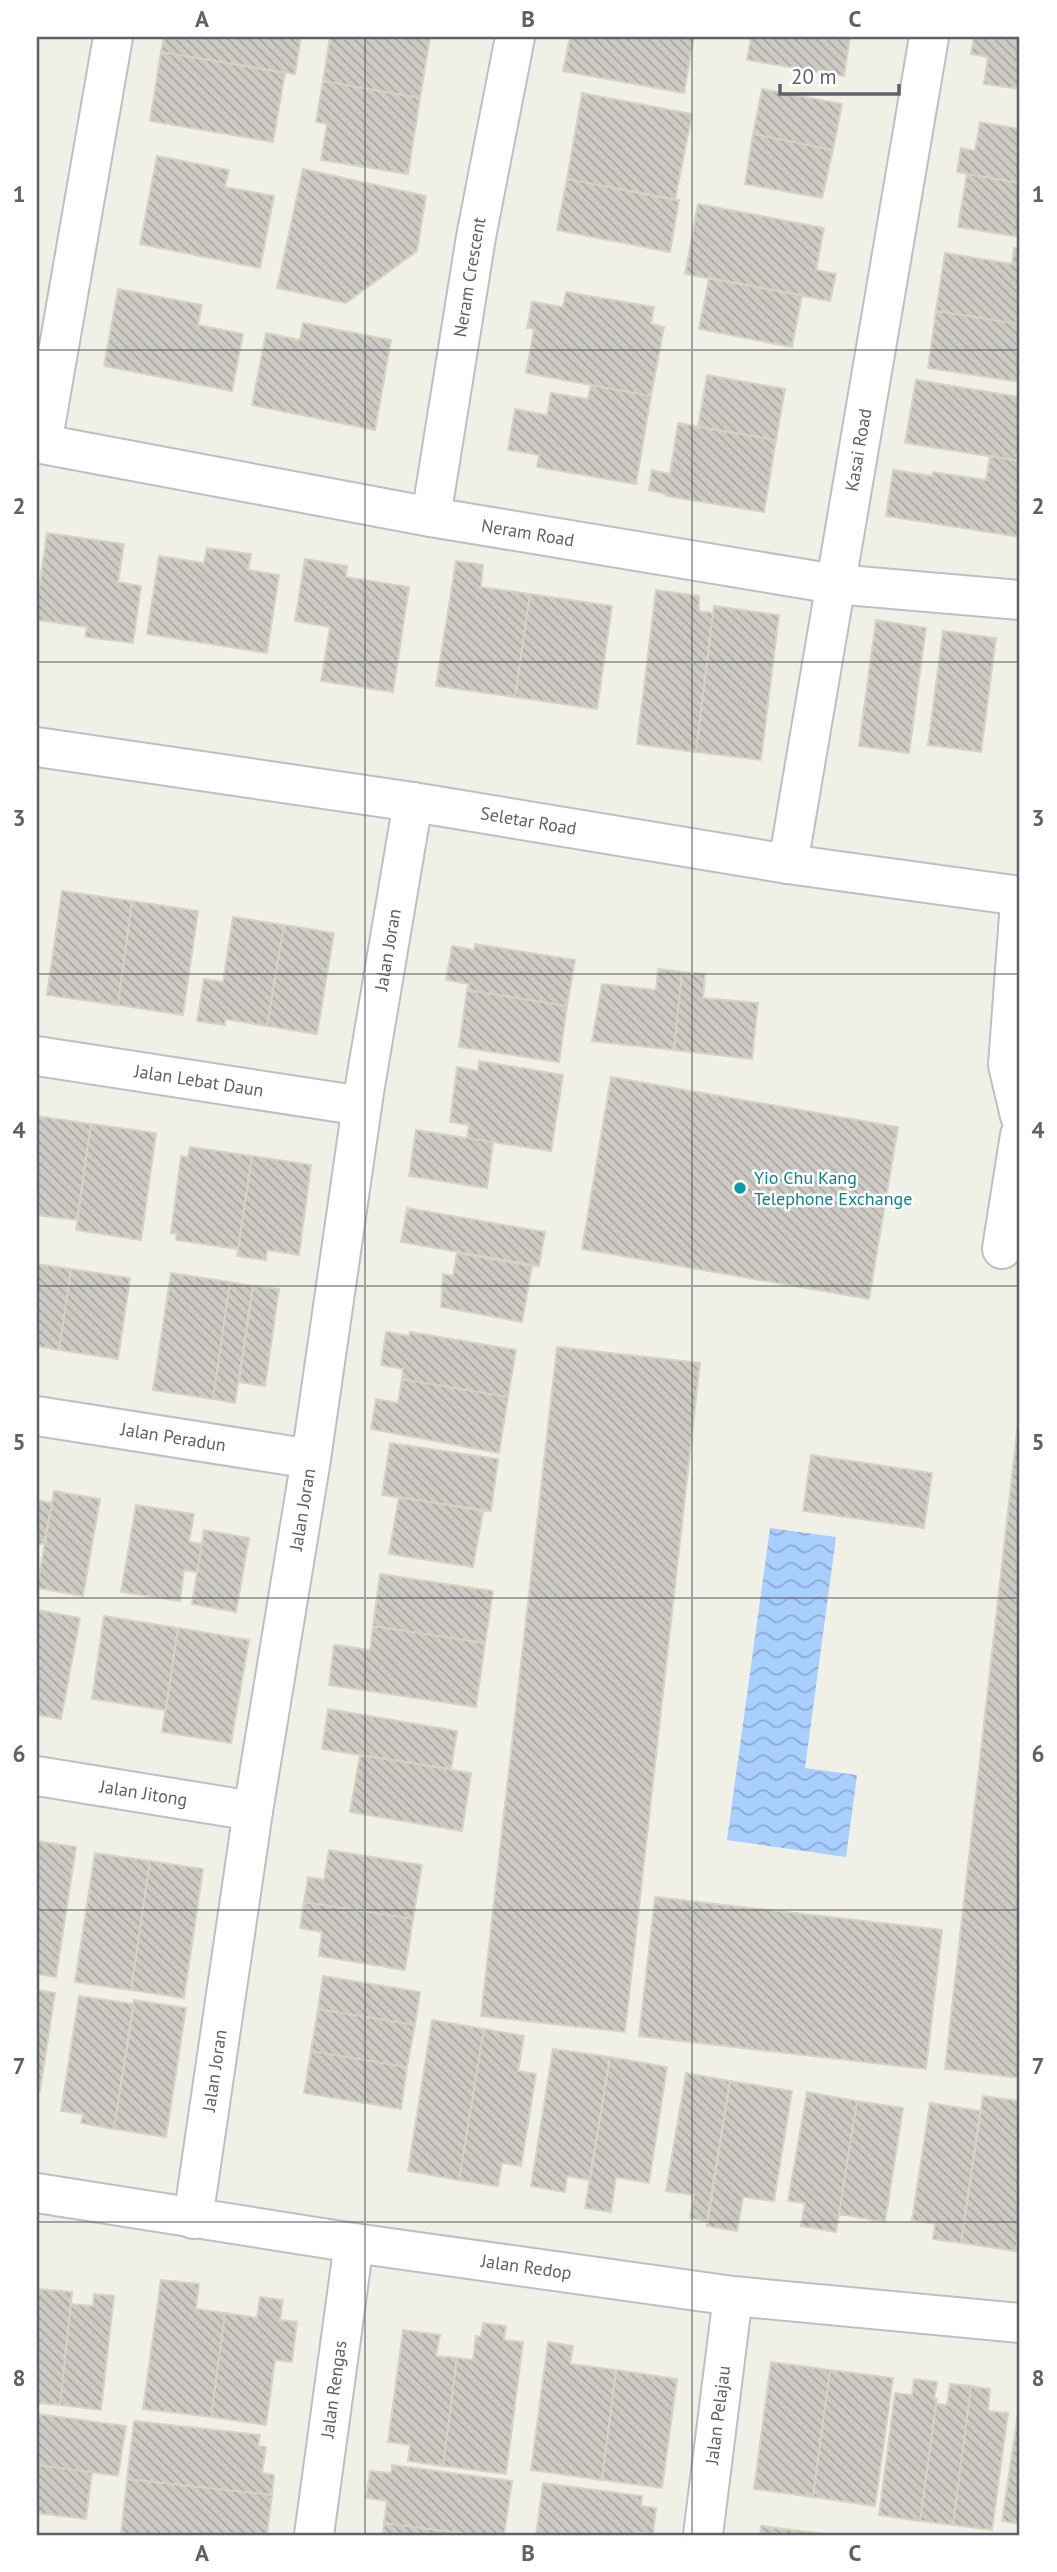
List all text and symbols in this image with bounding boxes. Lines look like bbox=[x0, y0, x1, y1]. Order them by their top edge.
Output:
text: A bbox=[195, 4, 209, 33]
text: B bbox=[521, 4, 535, 33]
text: C bbox=[849, 4, 862, 33]
scale bar bbox=[780, 52, 900, 96]
text: 20 m bbox=[791, 63, 837, 90]
text: 1 bbox=[12, 179, 26, 208]
text: 1 bbox=[1031, 179, 1045, 208]
street label: Neram Crescent bbox=[448, 215, 491, 339]
street label: Kasai Road bbox=[840, 407, 876, 493]
text: 2 bbox=[12, 491, 26, 520]
text: 2 bbox=[1031, 491, 1045, 520]
street label: Neram Road bbox=[480, 514, 576, 552]
street label: Seletar Road bbox=[479, 801, 578, 840]
text: 3 bbox=[12, 803, 26, 832]
text: 3 bbox=[1031, 803, 1045, 832]
street label: Jalan Joran bbox=[369, 907, 406, 994]
street label: Jalan Lebat Daun bbox=[132, 1059, 265, 1102]
text: 4 bbox=[12, 1115, 26, 1144]
text: 4 bbox=[1031, 1115, 1045, 1144]
place label: Yio Chu Kang Telephone Exchange bbox=[754, 1166, 912, 1210]
marker: Yio Chu Kang Telephone Exchange bbox=[732, 1180, 748, 1196]
street label: Jalan Peradun bbox=[118, 1417, 228, 1456]
text: 5 bbox=[12, 1427, 26, 1456]
text: 5 bbox=[1031, 1427, 1045, 1456]
street label: Jalan Joran bbox=[284, 1467, 320, 1553]
text: 6 bbox=[12, 1739, 26, 1768]
text: 6 bbox=[1031, 1739, 1045, 1768]
street label: Jalan Jitong bbox=[97, 1774, 189, 1811]
street label: Jalan Joran bbox=[197, 2028, 232, 2114]
text: 7 bbox=[12, 2051, 26, 2080]
text: 7 bbox=[1031, 2051, 1045, 2080]
street label: Jalan Redop bbox=[479, 2249, 573, 2284]
street label: Jalan Rengas bbox=[315, 2339, 352, 2440]
text: 8 bbox=[12, 2363, 26, 2392]
text: 8 bbox=[1031, 2363, 1045, 2392]
street label: Jalan Pelajau bbox=[700, 2364, 735, 2467]
text: A bbox=[195, 2538, 209, 2567]
text: B bbox=[521, 2538, 535, 2567]
text: C bbox=[849, 2538, 862, 2567]

